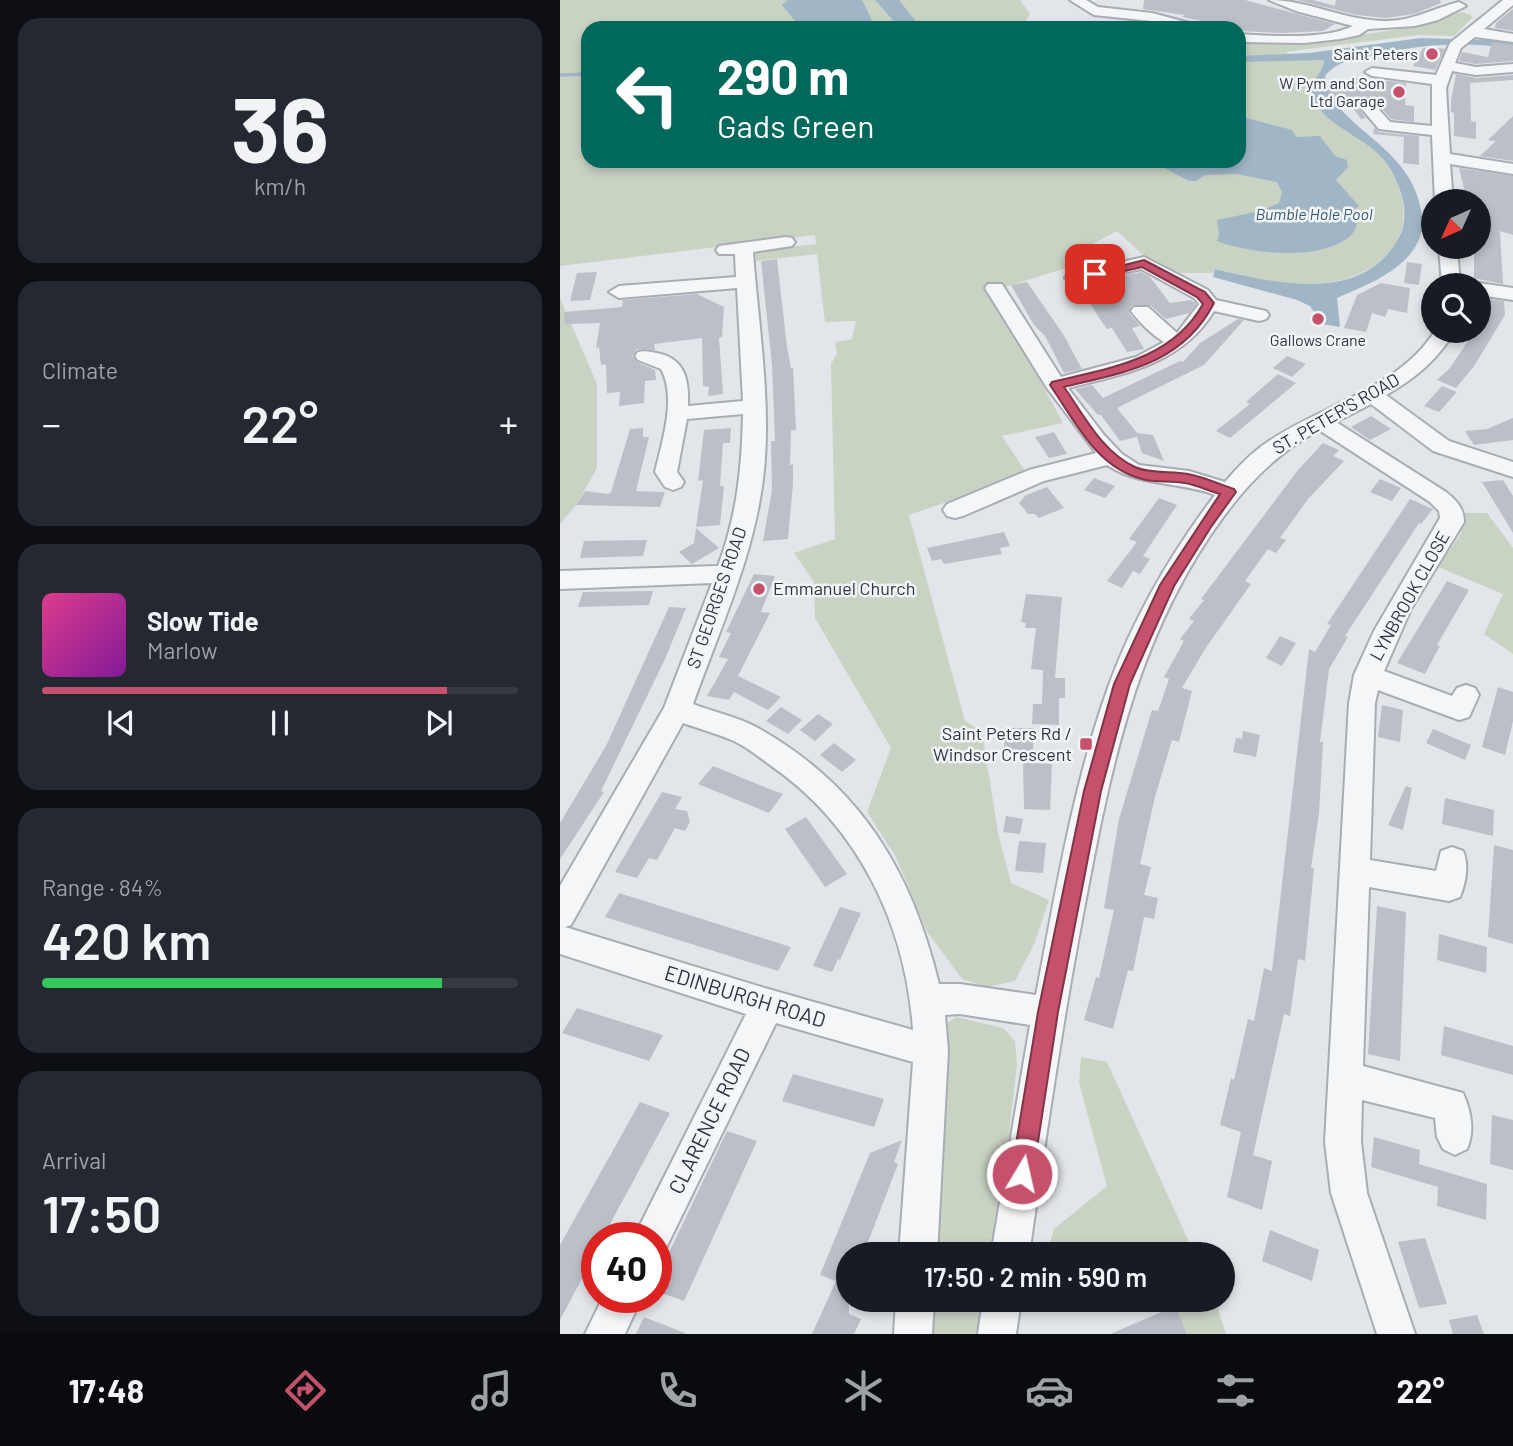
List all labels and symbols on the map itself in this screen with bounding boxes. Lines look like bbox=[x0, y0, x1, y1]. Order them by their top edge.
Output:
place label: Saint Peters bbox=[1334, 44, 1418, 63]
marker: Saint Peters bbox=[1424, 46, 1440, 62]
place label: W Pym and Son Ltd Garage bbox=[1279, 73, 1385, 110]
marker: W Pym and Son Ltd Garage bbox=[1391, 84, 1407, 100]
north arrow bbox=[1421, 189, 1491, 259]
water label: Bumble Hole Pool bbox=[1256, 204, 1373, 223]
pin bbox=[1065, 244, 1125, 304]
marker: Gallows Crane bbox=[1310, 311, 1326, 327]
place label: Gallows Crane bbox=[1270, 330, 1366, 349]
street label: ST. PETER'S ROAD bbox=[1268, 368, 1403, 458]
street label: ST GEORGES ROAD bbox=[681, 524, 751, 671]
street label: LYNBROOK CLOSE bbox=[1364, 527, 1454, 664]
place label: Emmanuel Church bbox=[773, 577, 915, 599]
marker: Emmanuel Church bbox=[751, 581, 767, 597]
place label: Saint Peters Rd / Windsor Crescent bbox=[933, 722, 1072, 765]
marker: Saint Peters Rd / Windsor Crescent bbox=[1078, 736, 1094, 752]
street label: EDINBURGH ROAD bbox=[662, 959, 829, 1032]
street label: CLARENCE ROAD bbox=[662, 1043, 755, 1197]
position arrow bbox=[985, 1137, 1059, 1211]
speed limit sign: 40 bbox=[581, 1222, 672, 1313]

